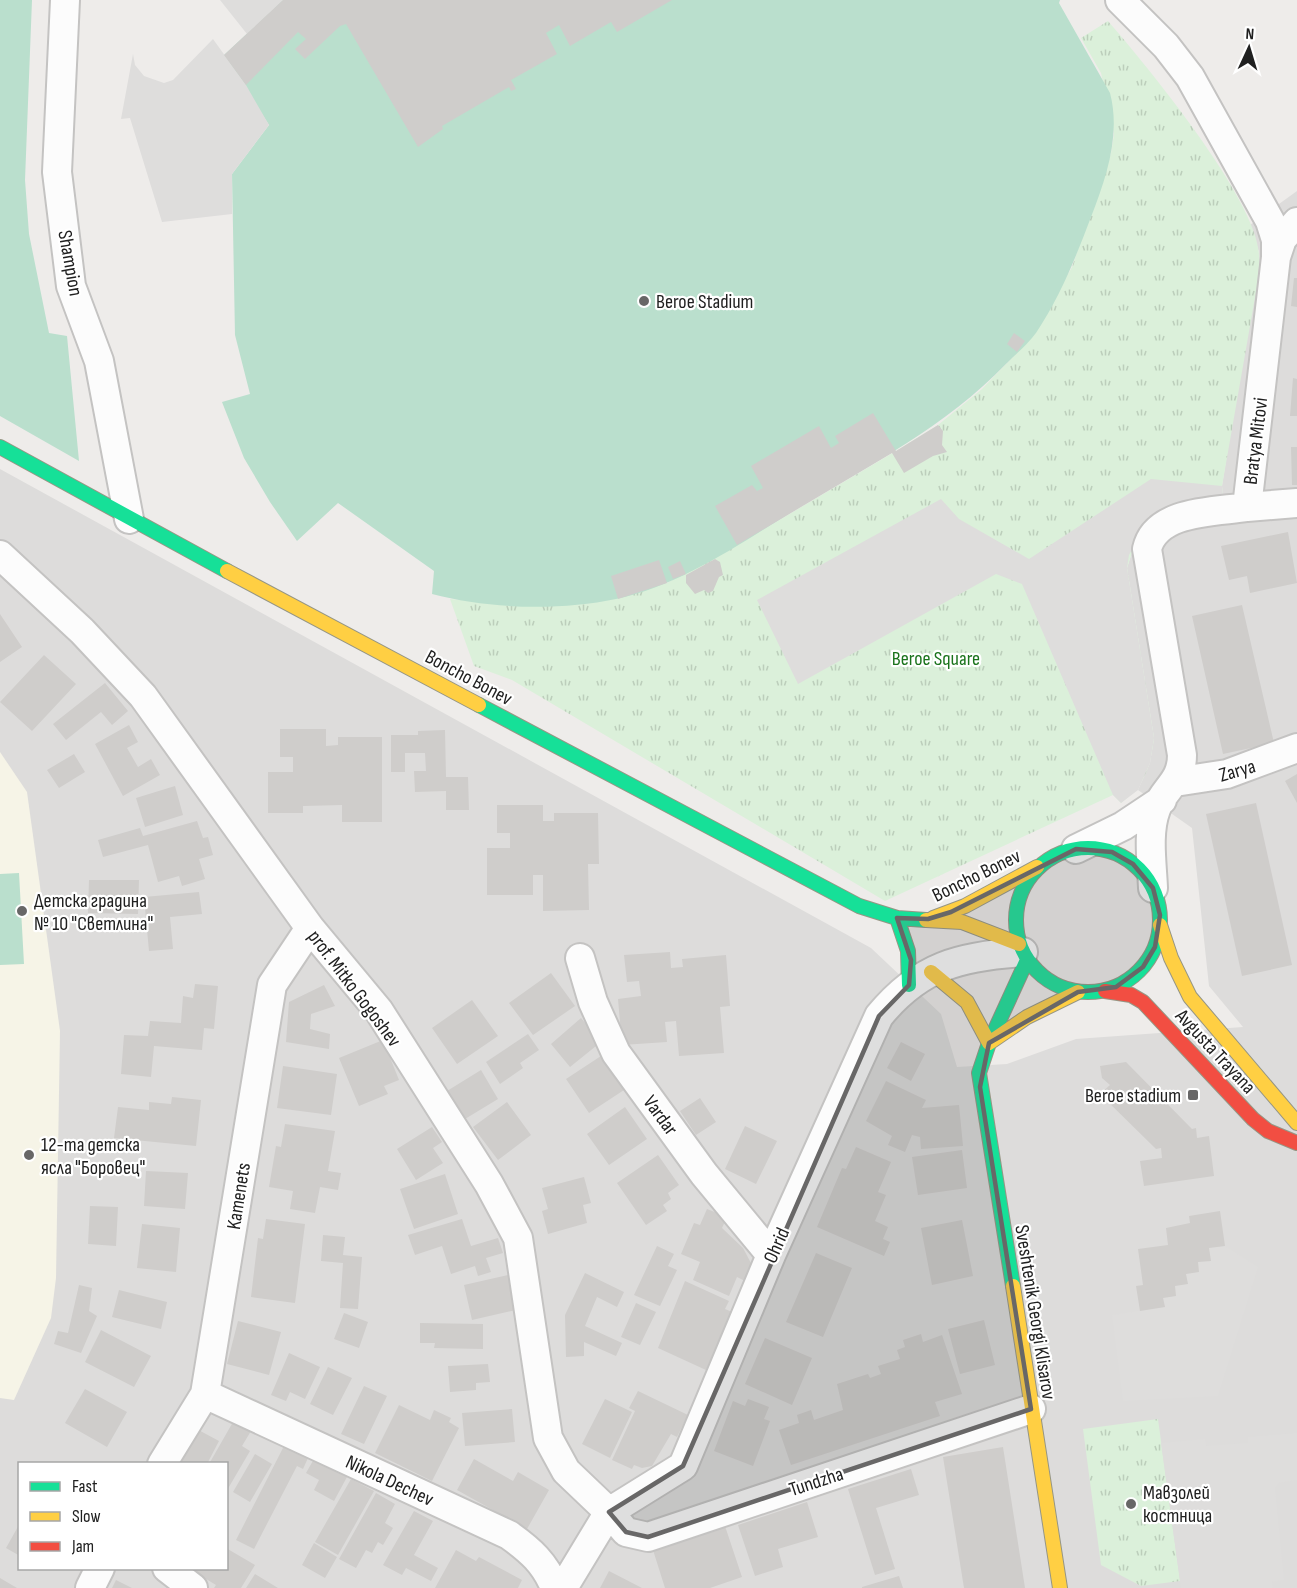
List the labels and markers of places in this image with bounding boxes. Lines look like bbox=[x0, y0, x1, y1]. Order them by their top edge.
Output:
place label: Beroe Stadium bbox=[656, 290, 753, 314]
marker: Beroe Stadium bbox=[637, 294, 651, 308]
place label: Детска градина № 10 "Светлина" bbox=[34, 889, 153, 936]
marker: Детска градина № 10 "Светлина" bbox=[15, 904, 29, 918]
place label: Beroe stadium bbox=[1085, 1084, 1181, 1108]
marker: Beroe stadium bbox=[1186, 1088, 1200, 1102]
place label: 12-та детска ясла "Боровец" bbox=[41, 1133, 145, 1180]
marker: 12-та детска ясла "Боровец" bbox=[22, 1148, 36, 1162]
place label: Мавзолей костница bbox=[1143, 1481, 1212, 1528]
marker: Мавзолей костница bbox=[1124, 1497, 1138, 1511]

